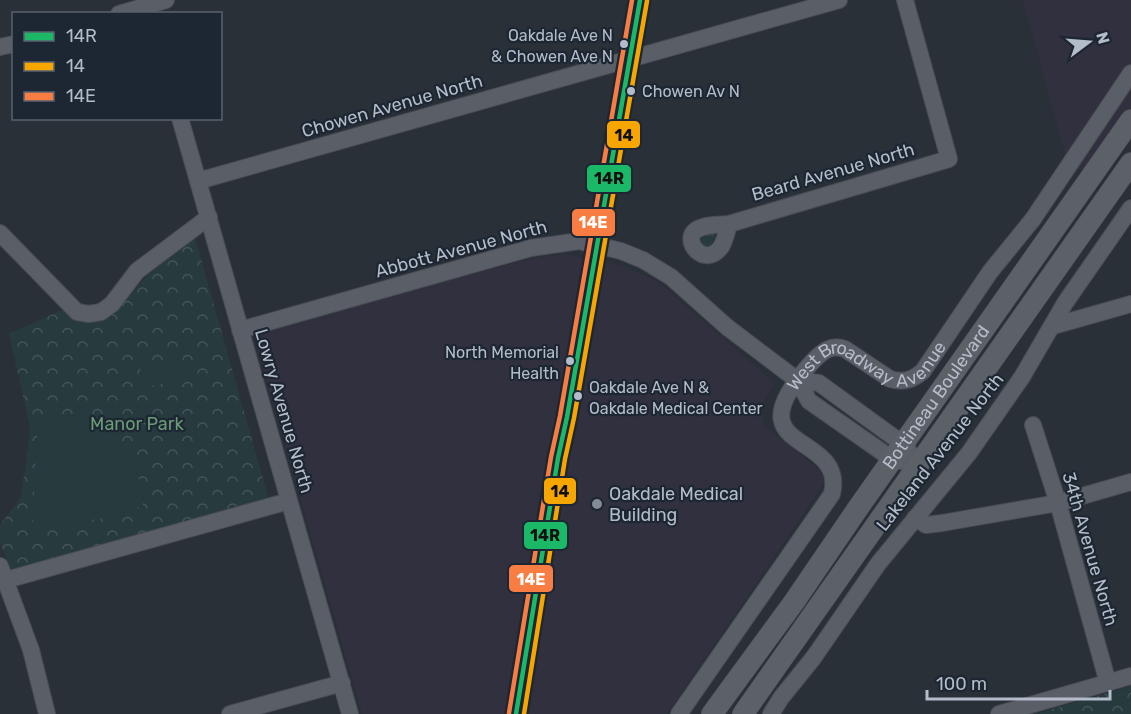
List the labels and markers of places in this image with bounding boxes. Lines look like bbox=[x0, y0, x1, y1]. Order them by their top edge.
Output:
place label: Oakdale Ave N & Chowen Ave N bbox=[491, 26, 613, 66]
marker: Oakdale Ave N & Chowen Ave N bbox=[618, 38, 630, 50]
place label: Chowen Av N bbox=[642, 82, 740, 101]
marker: Chowen Av N bbox=[625, 85, 637, 97]
place label: North Memorial Health bbox=[445, 343, 559, 383]
marker: North Memorial Health bbox=[564, 355, 576, 367]
place label: Oakdale Ave N & Oakdale Medical Center bbox=[589, 378, 763, 418]
marker: Oakdale Ave N & Oakdale Medical Center bbox=[572, 390, 584, 402]
place label: Oakdale Medical Building bbox=[609, 483, 743, 526]
marker: Oakdale Medical Building bbox=[590, 497, 604, 511]

